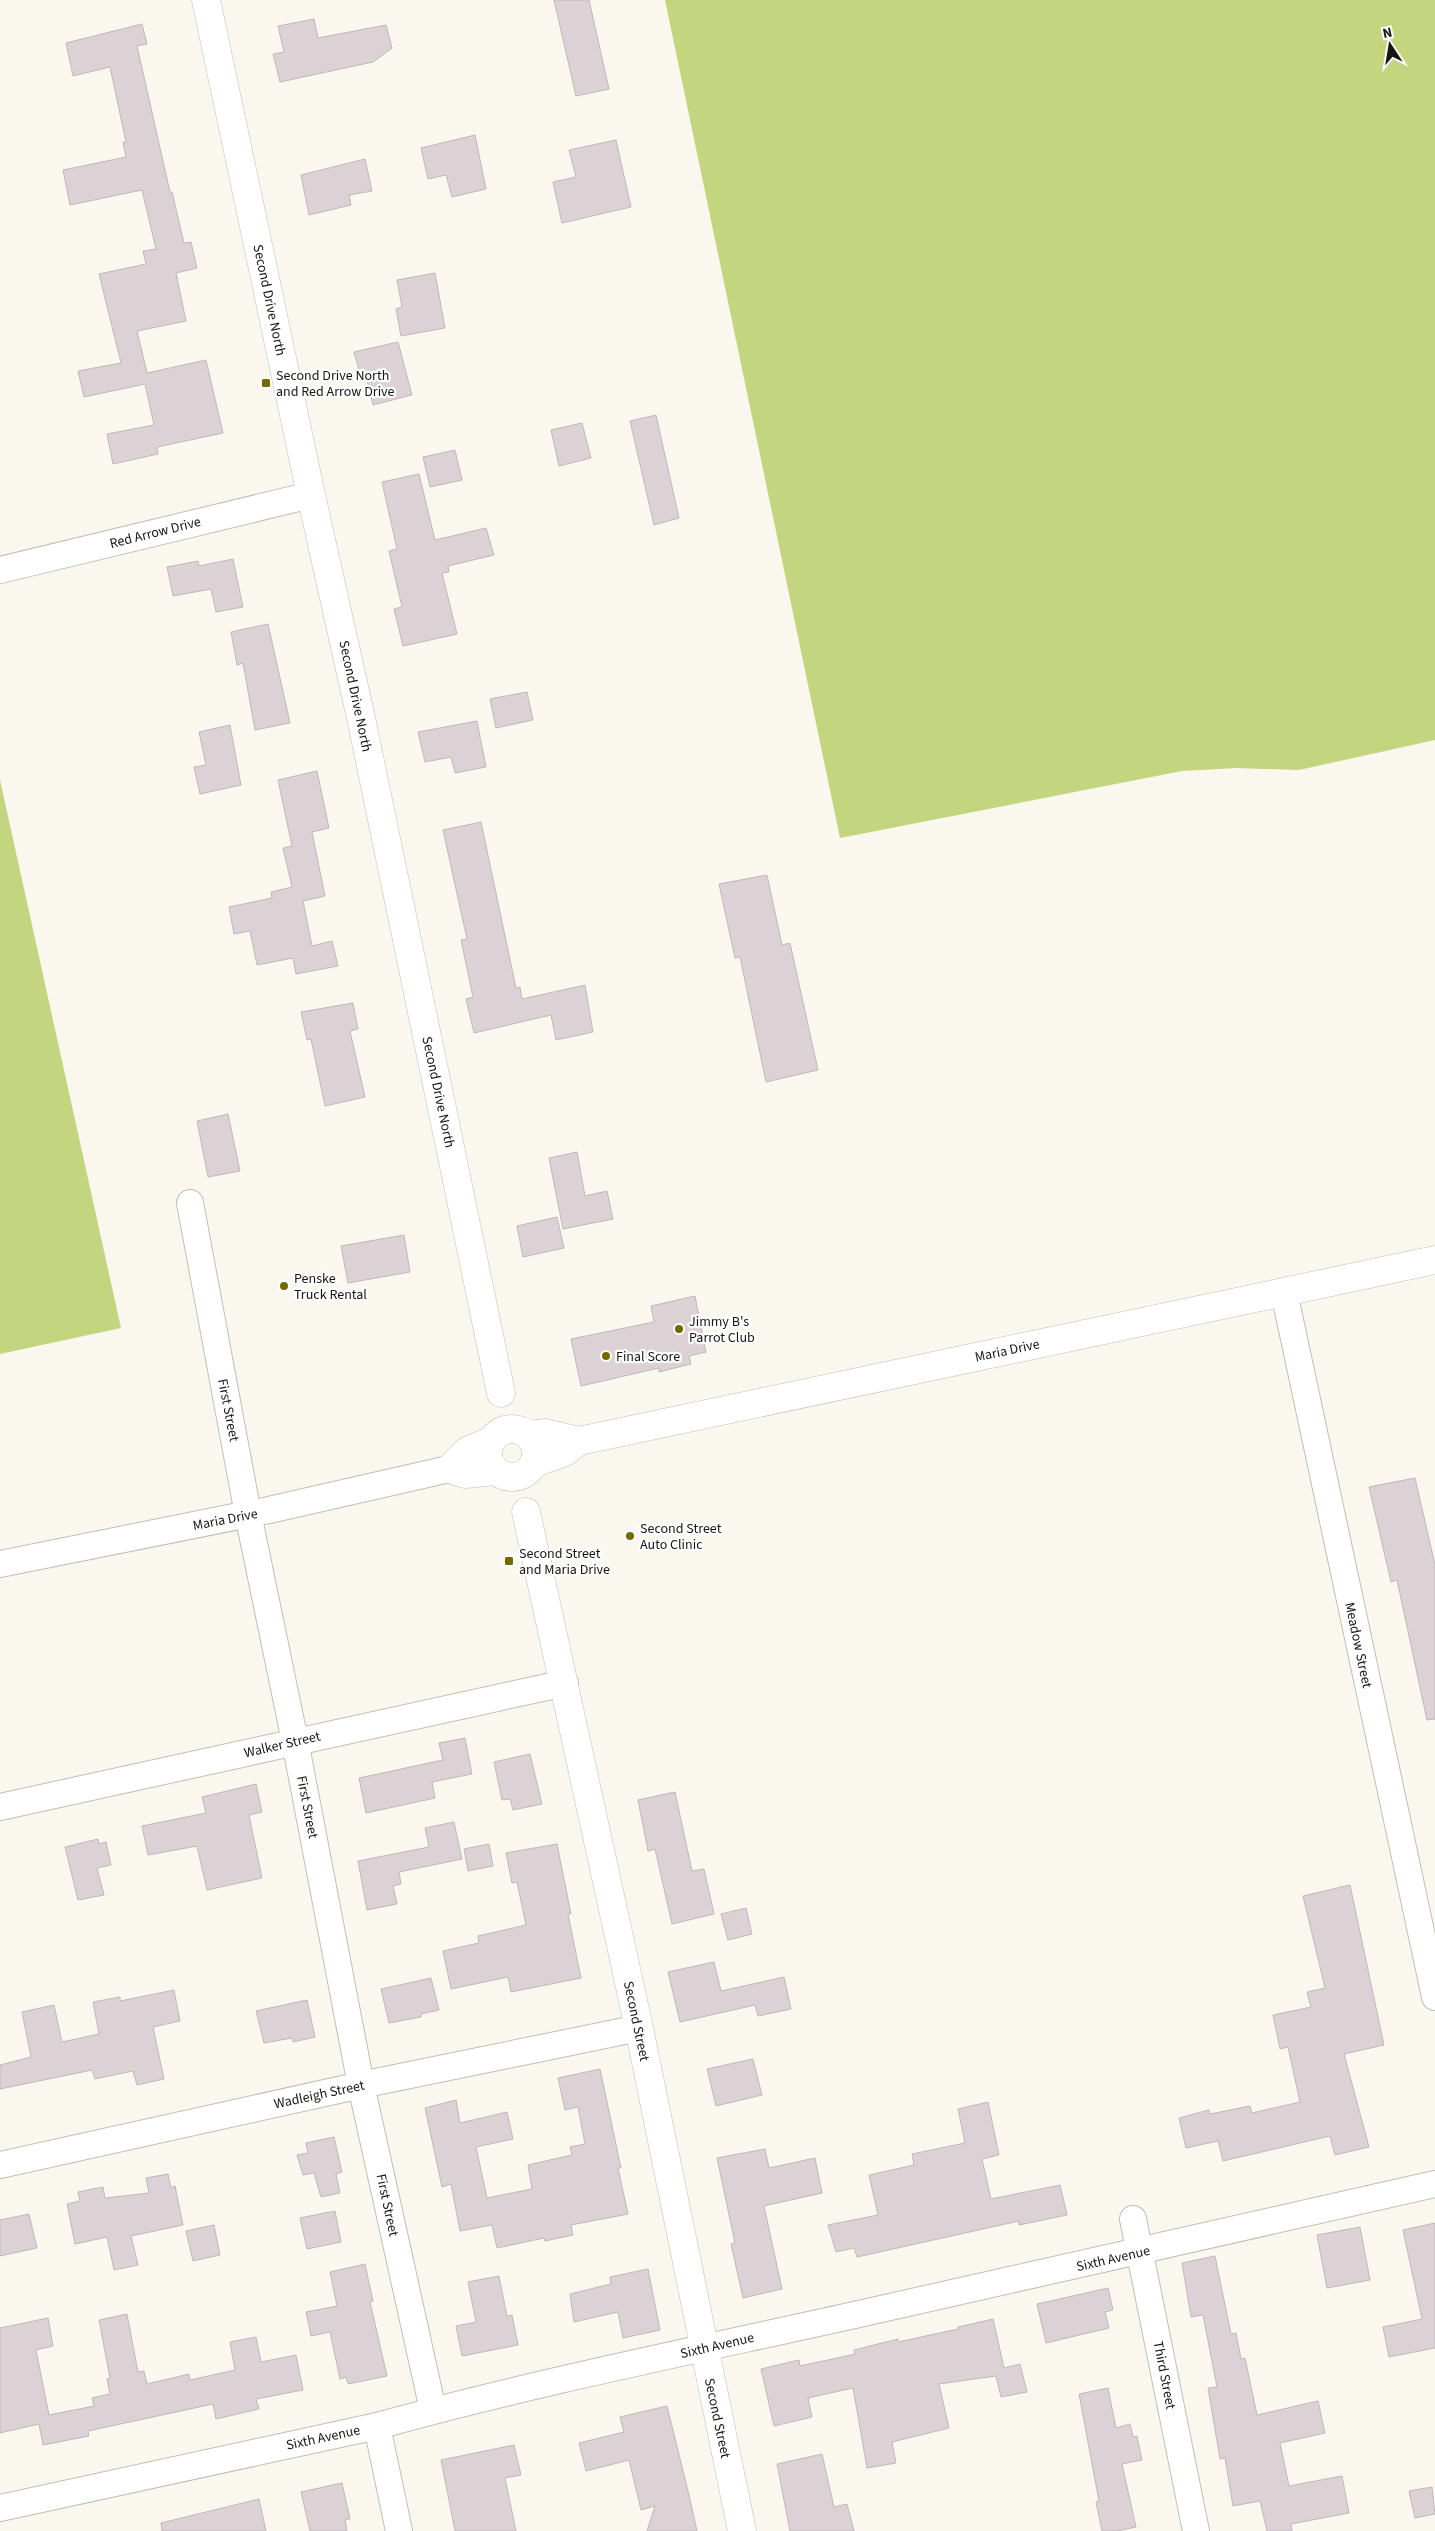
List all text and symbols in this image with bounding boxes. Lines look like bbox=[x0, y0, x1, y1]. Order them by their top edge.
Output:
north arrow bbox=[1365, 20, 1415, 70]
text: N bbox=[1381, 23, 1394, 44]
street label: Second Drive North bbox=[247, 243, 291, 358]
place label: Second Drive North and Red Arrow Drive bbox=[276, 366, 395, 402]
marker: Second Drive North and Red Arrow Drive bbox=[260, 377, 272, 389]
street label: Red Arrow Drive bbox=[108, 512, 203, 554]
street label: Second Drive North bbox=[333, 639, 377, 754]
street label: Second Drive North bbox=[416, 1035, 460, 1150]
place label: Penske Truck Rental bbox=[294, 1269, 367, 1305]
marker: Penske Truck Rental bbox=[278, 1280, 290, 1292]
place label: Jimmy B's Parrot Club bbox=[689, 1312, 755, 1348]
marker: Jimmy B's Parrot Club bbox=[673, 1323, 685, 1335]
street label: Maria Drive bbox=[973, 1334, 1041, 1368]
place label: Final Score bbox=[616, 1347, 680, 1367]
marker: Final Score bbox=[600, 1350, 612, 1362]
street label: First Street bbox=[212, 1377, 244, 1443]
street label: Maria Drive bbox=[191, 1504, 259, 1536]
place label: Second Street Auto Clinic bbox=[640, 1519, 722, 1555]
marker: Second Street Auto Clinic bbox=[624, 1530, 636, 1542]
place label: Second Street and Maria Drive bbox=[519, 1544, 610, 1580]
marker: Second Street and Maria Drive bbox=[503, 1555, 515, 1567]
street label: Meadow Street bbox=[1339, 1600, 1377, 1690]
street label: Walker Street bbox=[242, 1726, 323, 1763]
street label: First Street bbox=[291, 1774, 323, 1840]
street label: Second Street bbox=[618, 1979, 654, 2063]
street label: Wadleigh Street bbox=[272, 2076, 367, 2114]
street label: First Street bbox=[371, 2172, 403, 2239]
street label: Sixth Avenue bbox=[1074, 2241, 1152, 2277]
street label: Sixth Avenue bbox=[678, 2328, 756, 2364]
street label: Third Street bbox=[1148, 2339, 1180, 2411]
street label: Second Street bbox=[699, 2376, 735, 2460]
street label: Sixth Avenue bbox=[284, 2420, 362, 2456]

